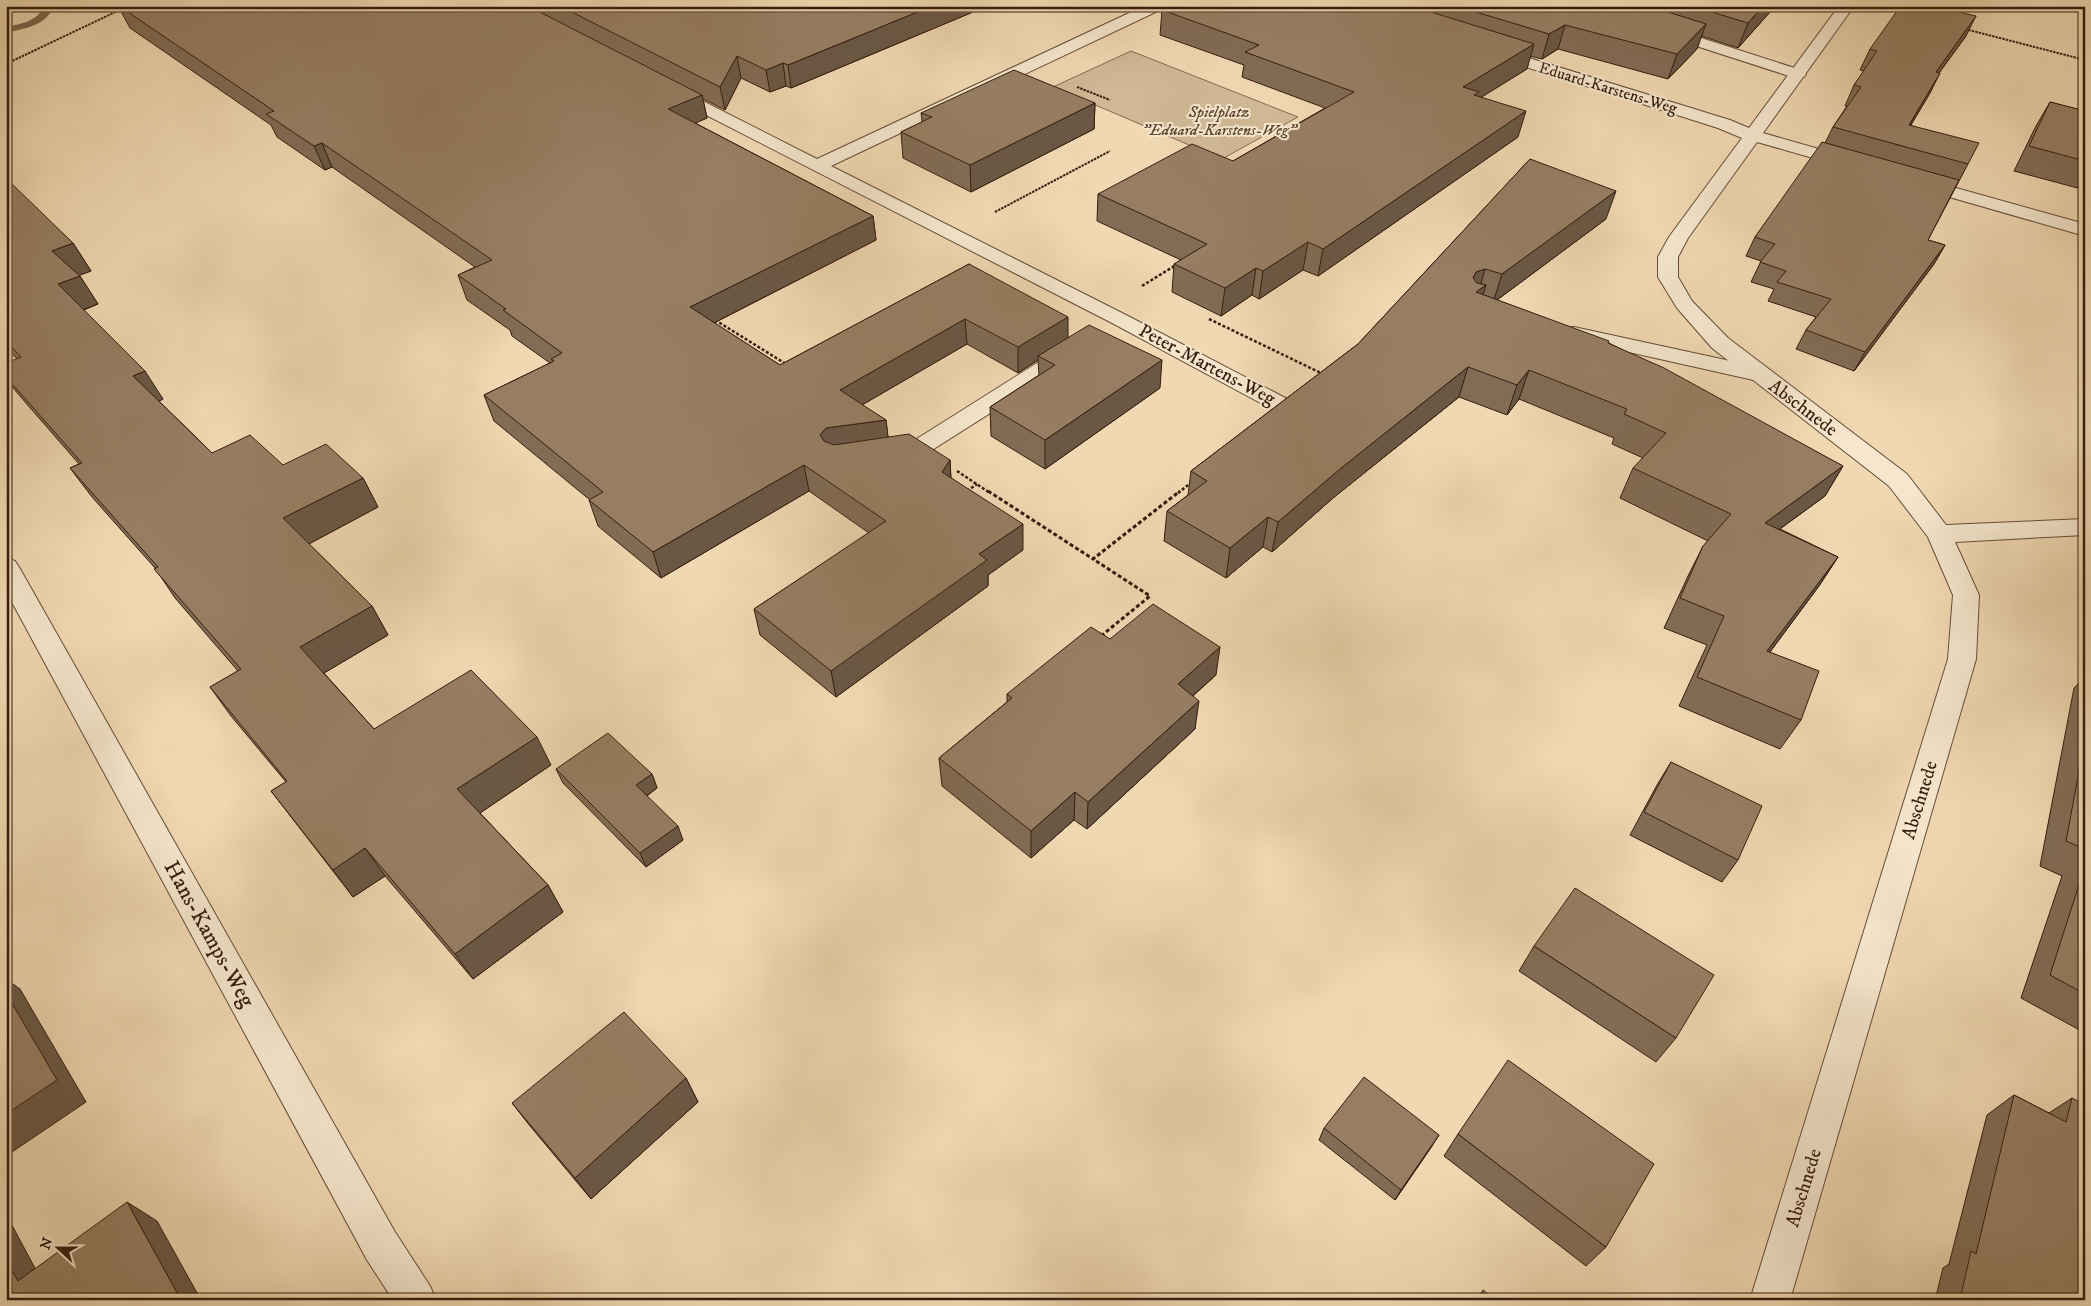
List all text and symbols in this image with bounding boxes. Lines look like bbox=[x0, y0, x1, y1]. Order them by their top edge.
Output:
street label: Eduard-Karstens-Weg bbox=[1536, 57, 1680, 119]
park label: Spielplatz "Eduard-Karstens-Weg" bbox=[1142, 102, 1298, 140]
street label: Peter-Martens-Weg bbox=[1135, 319, 1280, 411]
street label: Abschnede bbox=[1764, 375, 1842, 442]
street label: Abschnede bbox=[1897, 758, 1943, 842]
street label: Hans-Kamps-Weg bbox=[158, 856, 260, 1012]
street label: Abschnede bbox=[1781, 1146, 1827, 1230]
north arrow bbox=[32, 1224, 82, 1274]
text: N bbox=[36, 1235, 57, 1252]

